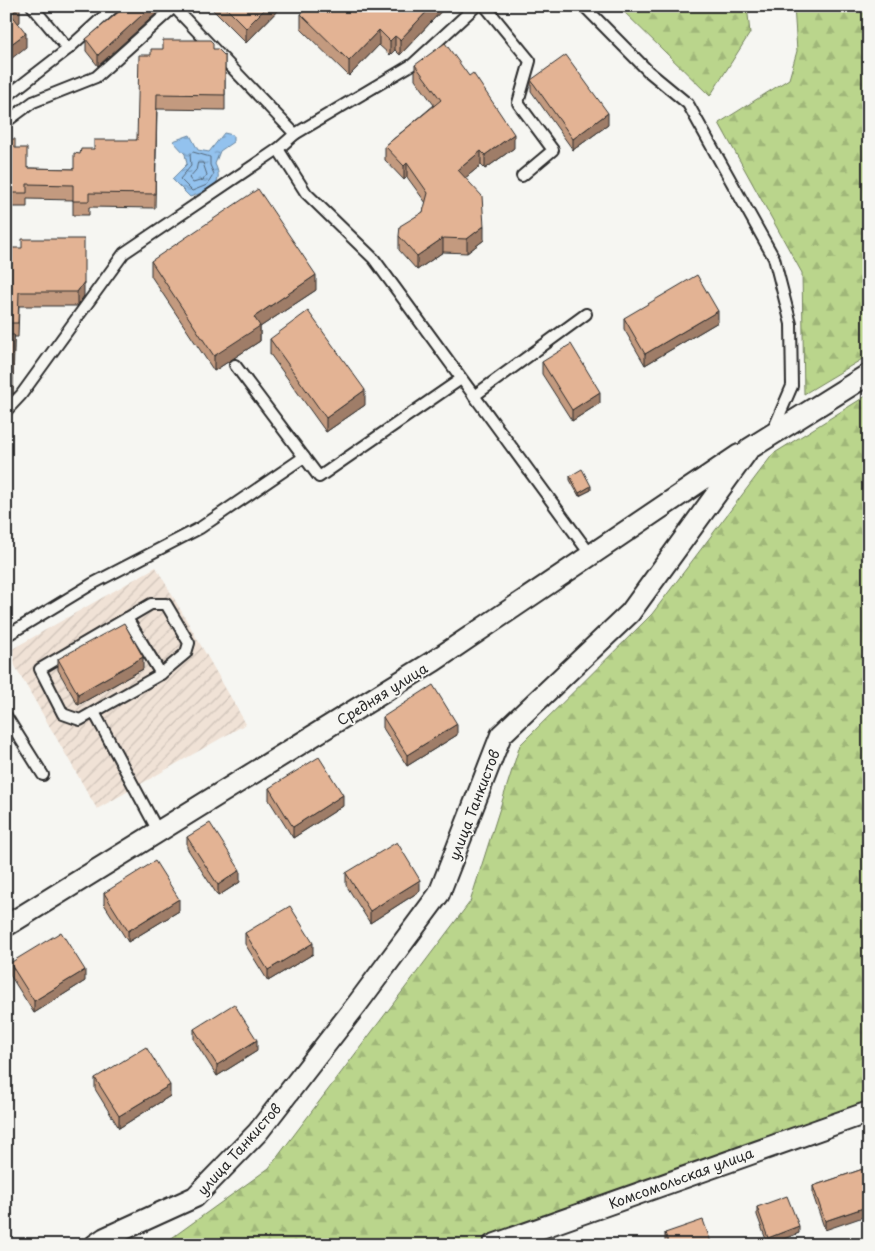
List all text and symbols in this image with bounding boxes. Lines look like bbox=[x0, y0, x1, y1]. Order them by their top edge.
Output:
street label: Средняя улица bbox=[332, 658, 432, 730]
street label: улица Танкистов bbox=[443, 747, 505, 863]
street label: улица Танкистов bbox=[192, 1098, 286, 1200]
street label: Комсомольская улица bbox=[606, 1142, 756, 1214]

